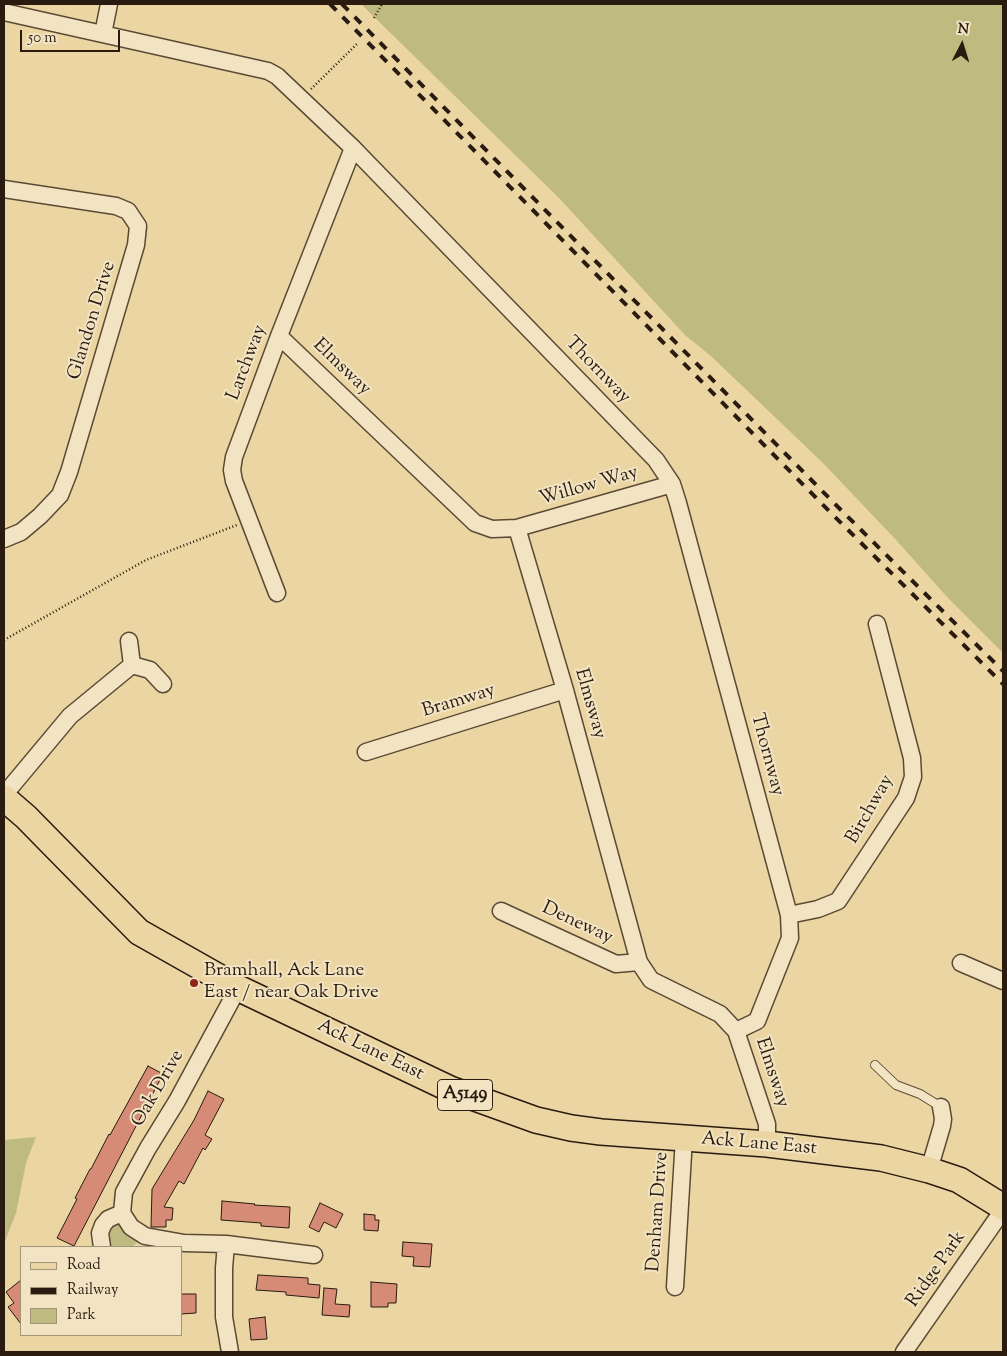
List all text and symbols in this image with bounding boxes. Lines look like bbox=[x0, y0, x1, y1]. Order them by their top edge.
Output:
scale bar bbox=[22, 20, 122, 52]
north arrow bbox=[937, 20, 987, 70]
text: N bbox=[957, 20, 970, 41]
text: 50 m bbox=[28, 28, 57, 49]
street label: Glandon Drive bbox=[64, 259, 122, 383]
street label: Larchway bbox=[223, 322, 273, 404]
street label: Thornway bbox=[559, 333, 635, 409]
street label: Elmsway bbox=[307, 335, 375, 401]
street label: Willow Way bbox=[537, 462, 641, 512]
street label: Elmsway bbox=[568, 666, 610, 742]
street label: Bramway bbox=[420, 680, 498, 724]
street label: Thornway bbox=[744, 711, 788, 799]
street label: Birchway bbox=[842, 771, 900, 849]
street label: Deneway bbox=[538, 898, 616, 950]
place label: Bramhall, Ack Lane East / near Oak Drive bbox=[204, 961, 379, 1005]
marker: Bramhall, Ack Lane East / near Oak Drive bbox=[188, 977, 200, 989]
street label: Ack Lane East bbox=[313, 1015, 427, 1087]
street label: Elmsway bbox=[749, 1035, 793, 1111]
street label: Oak Drive bbox=[128, 1046, 190, 1132]
road number: A5149 bbox=[438, 1080, 492, 1110]
street label: Ack Lane East bbox=[700, 1129, 818, 1161]
street label: Denham Drive bbox=[643, 1151, 675, 1273]
street label: Ridge Park bbox=[902, 1227, 972, 1313]
legend bbox=[20, 1246, 182, 1336]
text: Road bbox=[67, 1255, 101, 1276]
text: Railway bbox=[67, 1280, 118, 1301]
text: Park bbox=[67, 1305, 96, 1326]

